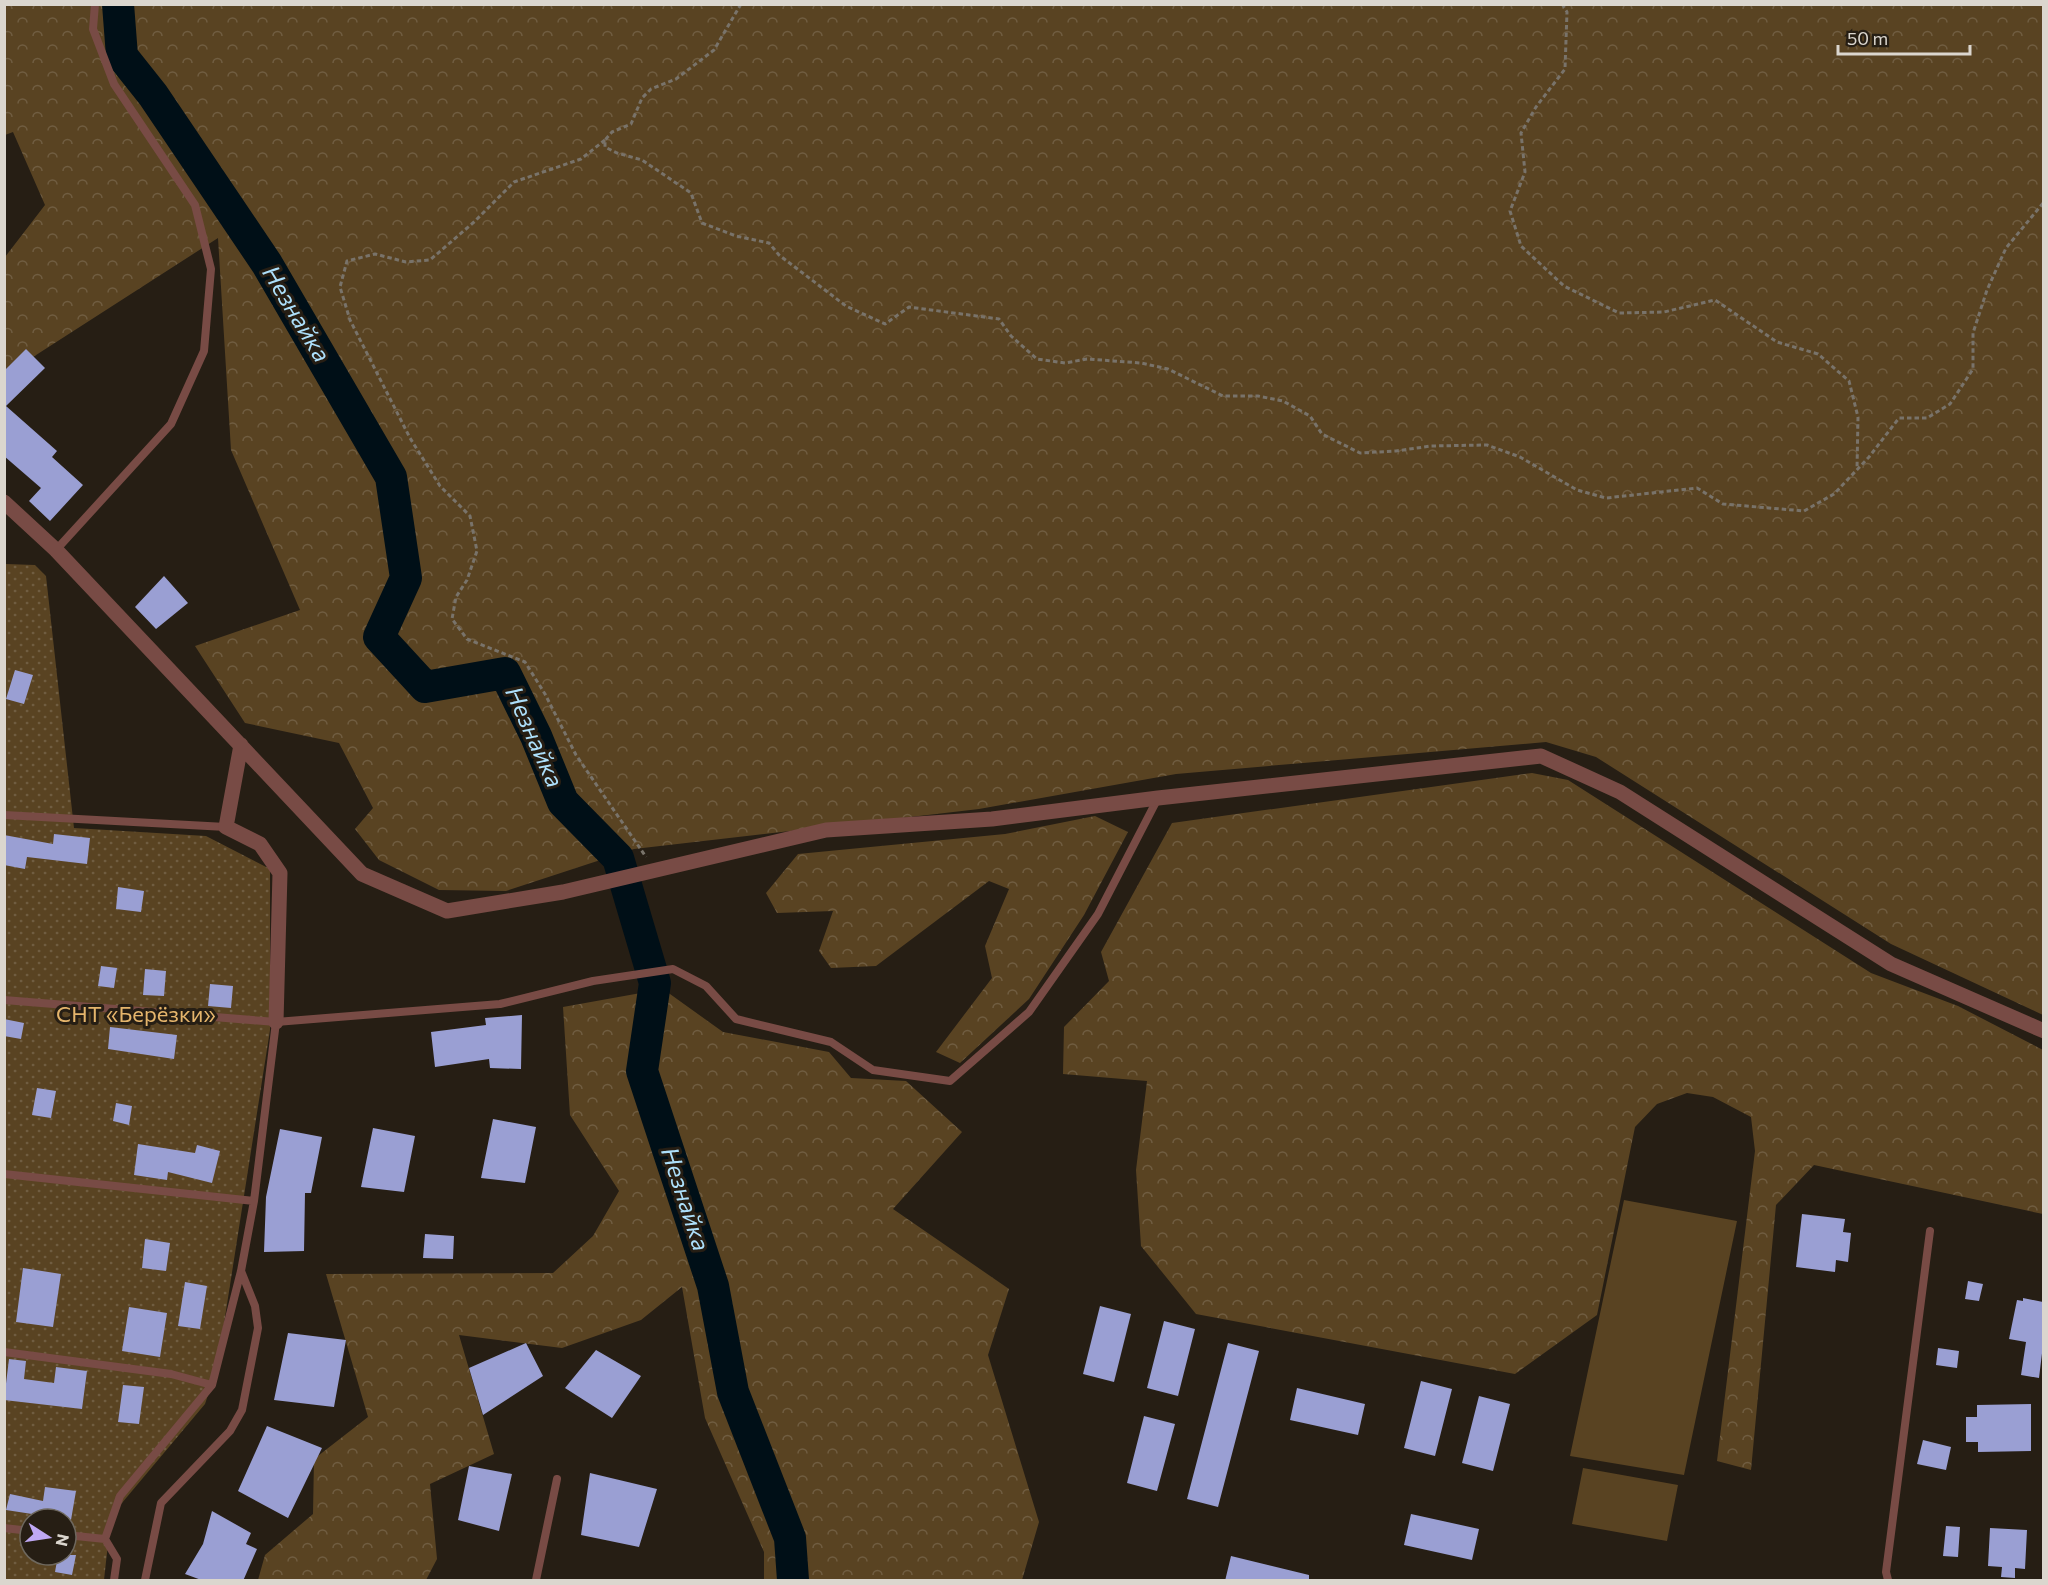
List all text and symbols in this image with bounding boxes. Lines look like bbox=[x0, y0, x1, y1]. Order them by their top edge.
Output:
scale bar bbox=[1838, 18, 1970, 56]
text: 50 m bbox=[1847, 27, 1888, 49]
water label: Незнайка bbox=[257, 260, 337, 367]
water label: Незнайка bbox=[500, 681, 570, 791]
park label: СНТ «Берёзки» bbox=[56, 1000, 216, 1027]
water label: Незнайка bbox=[656, 1143, 717, 1254]
north arrow bbox=[18, 1507, 78, 1567]
text: N bbox=[53, 1532, 74, 1548]

